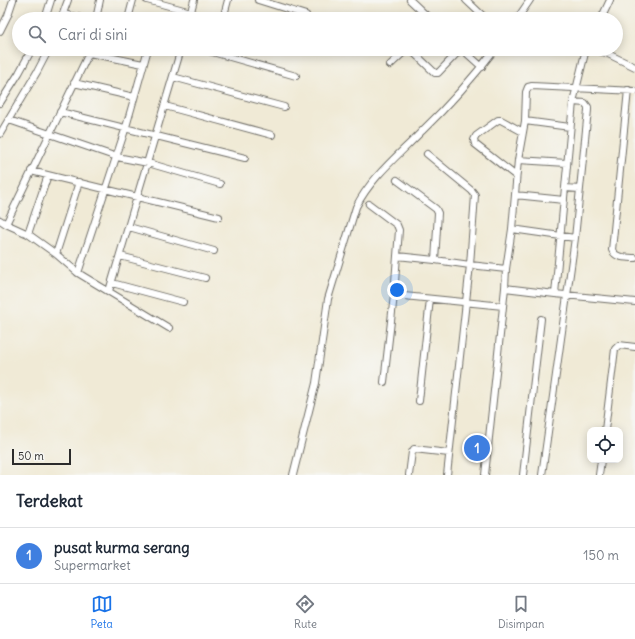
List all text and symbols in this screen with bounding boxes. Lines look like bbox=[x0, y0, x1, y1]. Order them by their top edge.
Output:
search box bbox=[12, 12, 623, 56]
icon: search bbox=[26, 23, 48, 45]
text: Cari di sini bbox=[58, 25, 127, 44]
your location bbox=[387, 280, 407, 300]
map controls bbox=[587, 427, 623, 463]
button: locate bbox=[587, 427, 623, 463]
pin: 1 bbox=[464, 433, 490, 463]
scale bar bbox=[12, 447, 71, 466]
text: 50 m bbox=[18, 449, 44, 463]
text: Terdekat bbox=[16, 490, 83, 512]
text: pusat kurma serang bbox=[54, 538, 190, 557]
text: 1 bbox=[26, 547, 32, 564]
text: 150 m bbox=[583, 547, 619, 564]
text: Supermarket bbox=[54, 557, 131, 574]
tab: Peta bbox=[91, 593, 113, 631]
tab: Rute bbox=[294, 593, 317, 631]
tab: Disimpan bbox=[498, 593, 544, 631]

